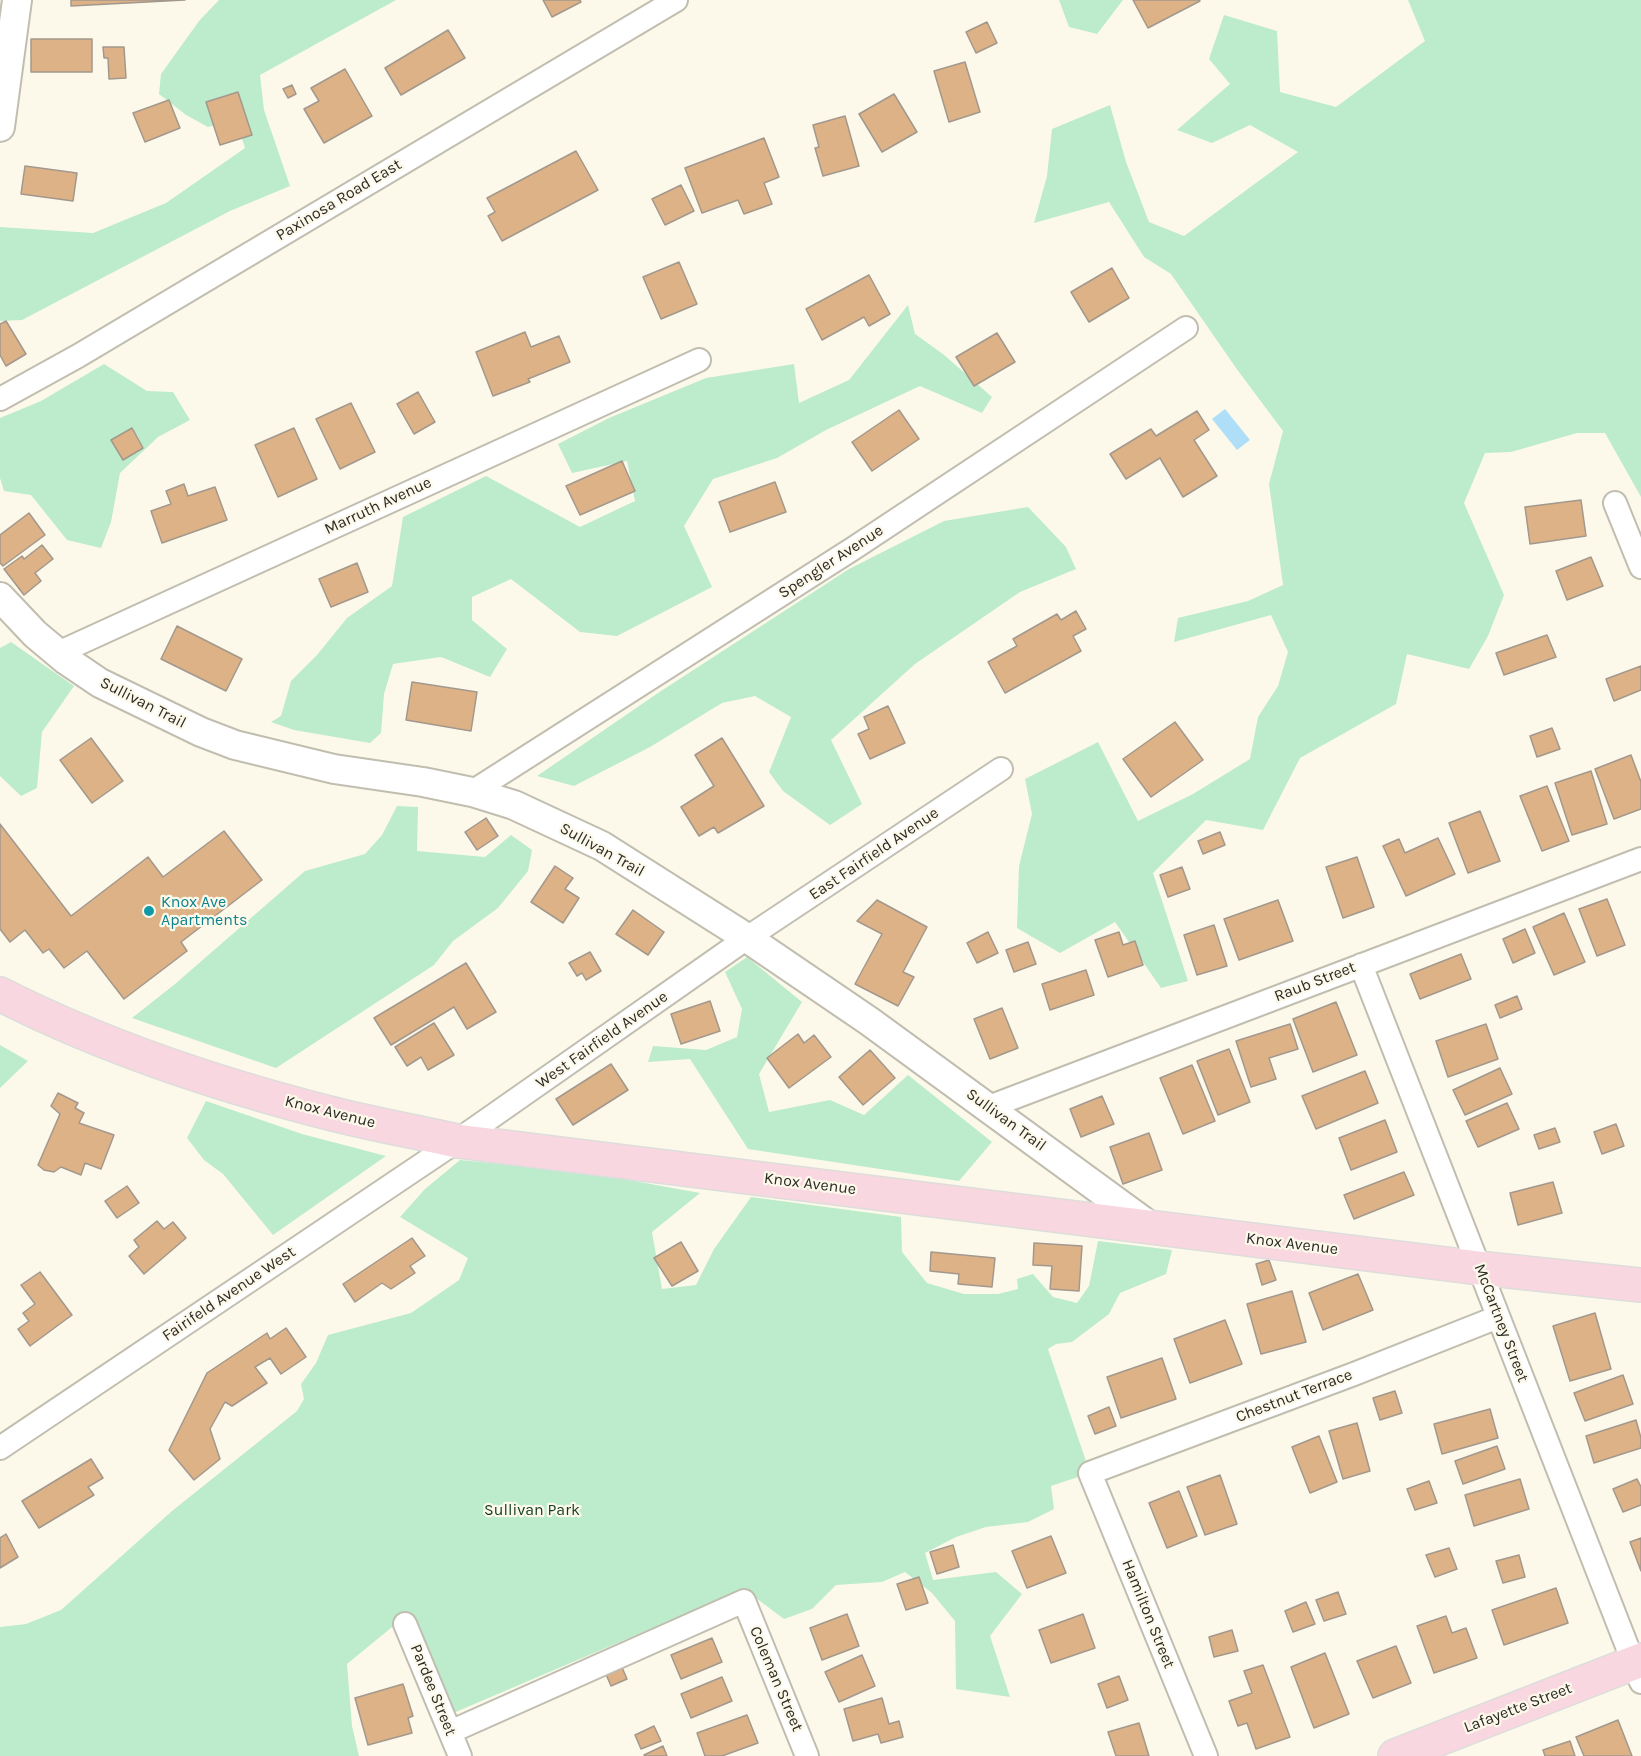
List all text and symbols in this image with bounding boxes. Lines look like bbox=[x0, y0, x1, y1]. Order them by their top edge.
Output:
street label: Paxinosa Road East bbox=[273, 155, 405, 245]
street label: Marruth Avenue bbox=[321, 473, 435, 539]
street label: Spengler Avenue bbox=[775, 521, 887, 603]
street label: Sullivan Trail bbox=[97, 673, 189, 733]
street label: East Fairfield Avenue bbox=[806, 803, 942, 905]
street label: Sullivan Trail bbox=[556, 819, 648, 881]
place label: Knox Ave Apartments bbox=[161, 892, 247, 930]
marker: Knox Ave Apartments bbox=[142, 904, 156, 918]
street label: Raub Street bbox=[1272, 958, 1358, 1006]
street label: West Fairfield Avenue bbox=[532, 987, 672, 1093]
street label: Sullivan Trail bbox=[962, 1085, 1050, 1155]
street label: Knox Avenue bbox=[283, 1091, 377, 1133]
street label: Knox Avenue bbox=[763, 1169, 857, 1199]
street label: Knox Avenue bbox=[1245, 1229, 1339, 1259]
street label: Fairifeld Avenue West bbox=[159, 1242, 299, 1346]
street label: McCartney Street bbox=[1470, 1261, 1532, 1385]
street label: Chestnut Terrace bbox=[1233, 1365, 1355, 1427]
park label: Sullivan Park bbox=[484, 1500, 580, 1520]
street label: Hamilton Street bbox=[1117, 1557, 1179, 1671]
street label: Coleman Street bbox=[745, 1624, 807, 1734]
street label: Pardee Street bbox=[406, 1641, 460, 1739]
street label: Lafayette Street bbox=[1461, 1679, 1575, 1737]

